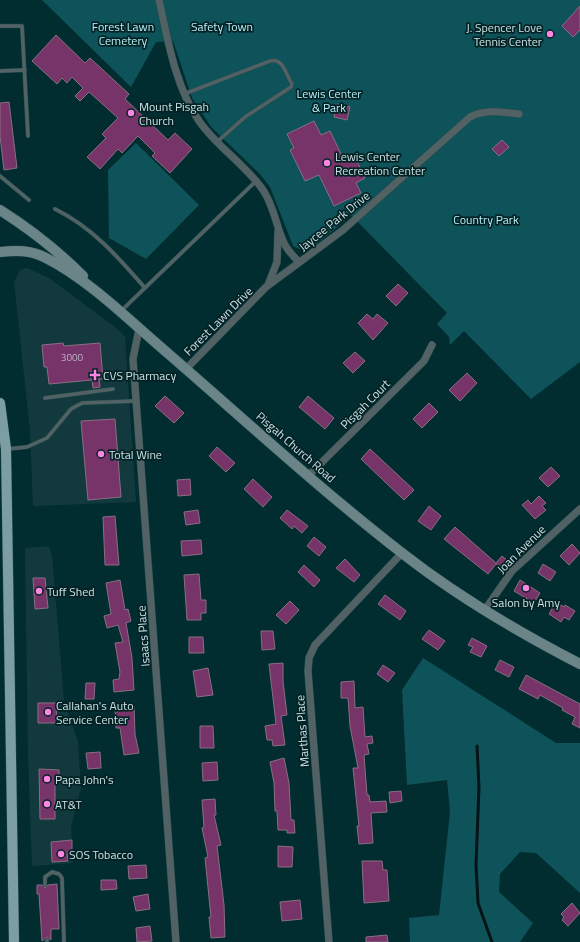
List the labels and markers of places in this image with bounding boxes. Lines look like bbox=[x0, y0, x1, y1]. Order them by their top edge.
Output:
place label: J. Spencer Love Tennis Center bbox=[466, 18, 542, 51]
marker: J. Spencer Love Tennis Center bbox=[545, 29, 555, 39]
place label: Mount Pisgah Church bbox=[139, 97, 209, 130]
marker: Mount Pisgah Church bbox=[126, 108, 136, 118]
place label: Lewis Center Recreation Center bbox=[335, 147, 425, 180]
marker: Lewis Center Recreation Center bbox=[322, 158, 332, 168]
place label: CVS Pharmacy bbox=[103, 366, 177, 385]
marker: CVS Pharmacy bbox=[90, 370, 100, 380]
place label: Total Wine bbox=[109, 445, 162, 464]
marker: Total Wine bbox=[96, 449, 106, 459]
place label: Tuff Shed bbox=[47, 582, 95, 601]
marker: Salon by Amy bbox=[521, 583, 531, 593]
marker: Tuff Shed bbox=[34, 586, 44, 596]
place label: Salon by Amy bbox=[492, 593, 560, 612]
place label: Callahan's Auto Service Center bbox=[56, 696, 134, 729]
marker: Callahan's Auto Service Center bbox=[43, 707, 53, 717]
place label: Papa John's bbox=[55, 770, 114, 789]
marker: Papa John's bbox=[42, 774, 52, 784]
place label: AT&T bbox=[55, 795, 82, 814]
marker: AT&T bbox=[42, 799, 52, 809]
place label: SOS Tobacco bbox=[69, 845, 133, 864]
marker: SOS Tobacco bbox=[56, 849, 66, 859]

